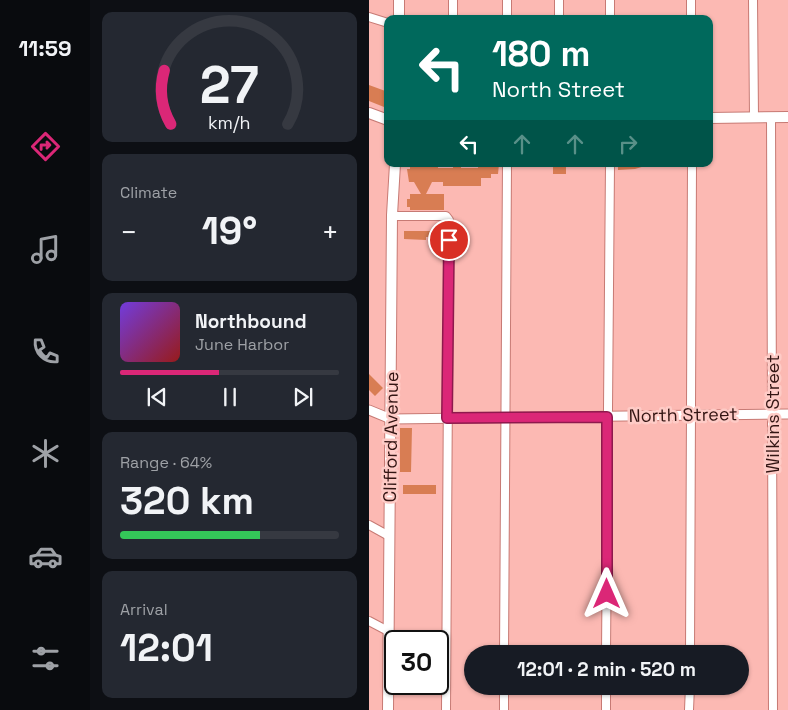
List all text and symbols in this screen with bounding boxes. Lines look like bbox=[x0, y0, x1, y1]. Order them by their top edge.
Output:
text: 180 m bbox=[492, 32, 590, 76]
text: 11:59 bbox=[18, 34, 72, 62]
icon: left bbox=[409, 35, 474, 100]
text: 27 bbox=[200, 52, 259, 118]
text: North Street bbox=[492, 75, 625, 103]
text: km/h bbox=[208, 111, 251, 134]
icon: directions bbox=[28, 129, 63, 164]
icon: left bbox=[455, 130, 483, 158]
icon: ahead bbox=[508, 130, 536, 158]
icon: ahead bbox=[561, 130, 589, 158]
icon: right bbox=[614, 130, 642, 158]
text: Climate bbox=[120, 182, 177, 203]
text: 19° bbox=[202, 207, 257, 255]
text: − bbox=[120, 214, 137, 250]
text: + bbox=[322, 214, 339, 250]
pin bbox=[428, 219, 470, 261]
icon: arrive bbox=[435, 226, 463, 254]
icon: music bbox=[28, 232, 63, 267]
text: Northbound bbox=[195, 309, 307, 334]
icon: phone bbox=[28, 334, 63, 369]
text: June Harbor bbox=[195, 334, 289, 355]
street label: Wilkins Street bbox=[761, 355, 784, 473]
street label: Clifford Avenue bbox=[378, 371, 403, 503]
icon: previous bbox=[143, 383, 171, 411]
icon: pause bbox=[216, 383, 244, 411]
icon: next bbox=[289, 383, 317, 411]
street label: North Street bbox=[628, 402, 738, 427]
icon: climate bbox=[28, 436, 63, 471]
text: Range · 64% bbox=[120, 452, 212, 473]
text: 320 km bbox=[120, 477, 254, 525]
icon: car bbox=[28, 539, 63, 574]
position arrow bbox=[580, 567, 632, 619]
text: Arrival bbox=[120, 599, 168, 620]
text: 12:01 bbox=[120, 624, 213, 672]
speed limit sign: 30 bbox=[384, 630, 449, 695]
icon: filters bbox=[28, 641, 63, 676]
text: 12:01 · 2 min · 520 m bbox=[517, 657, 696, 682]

